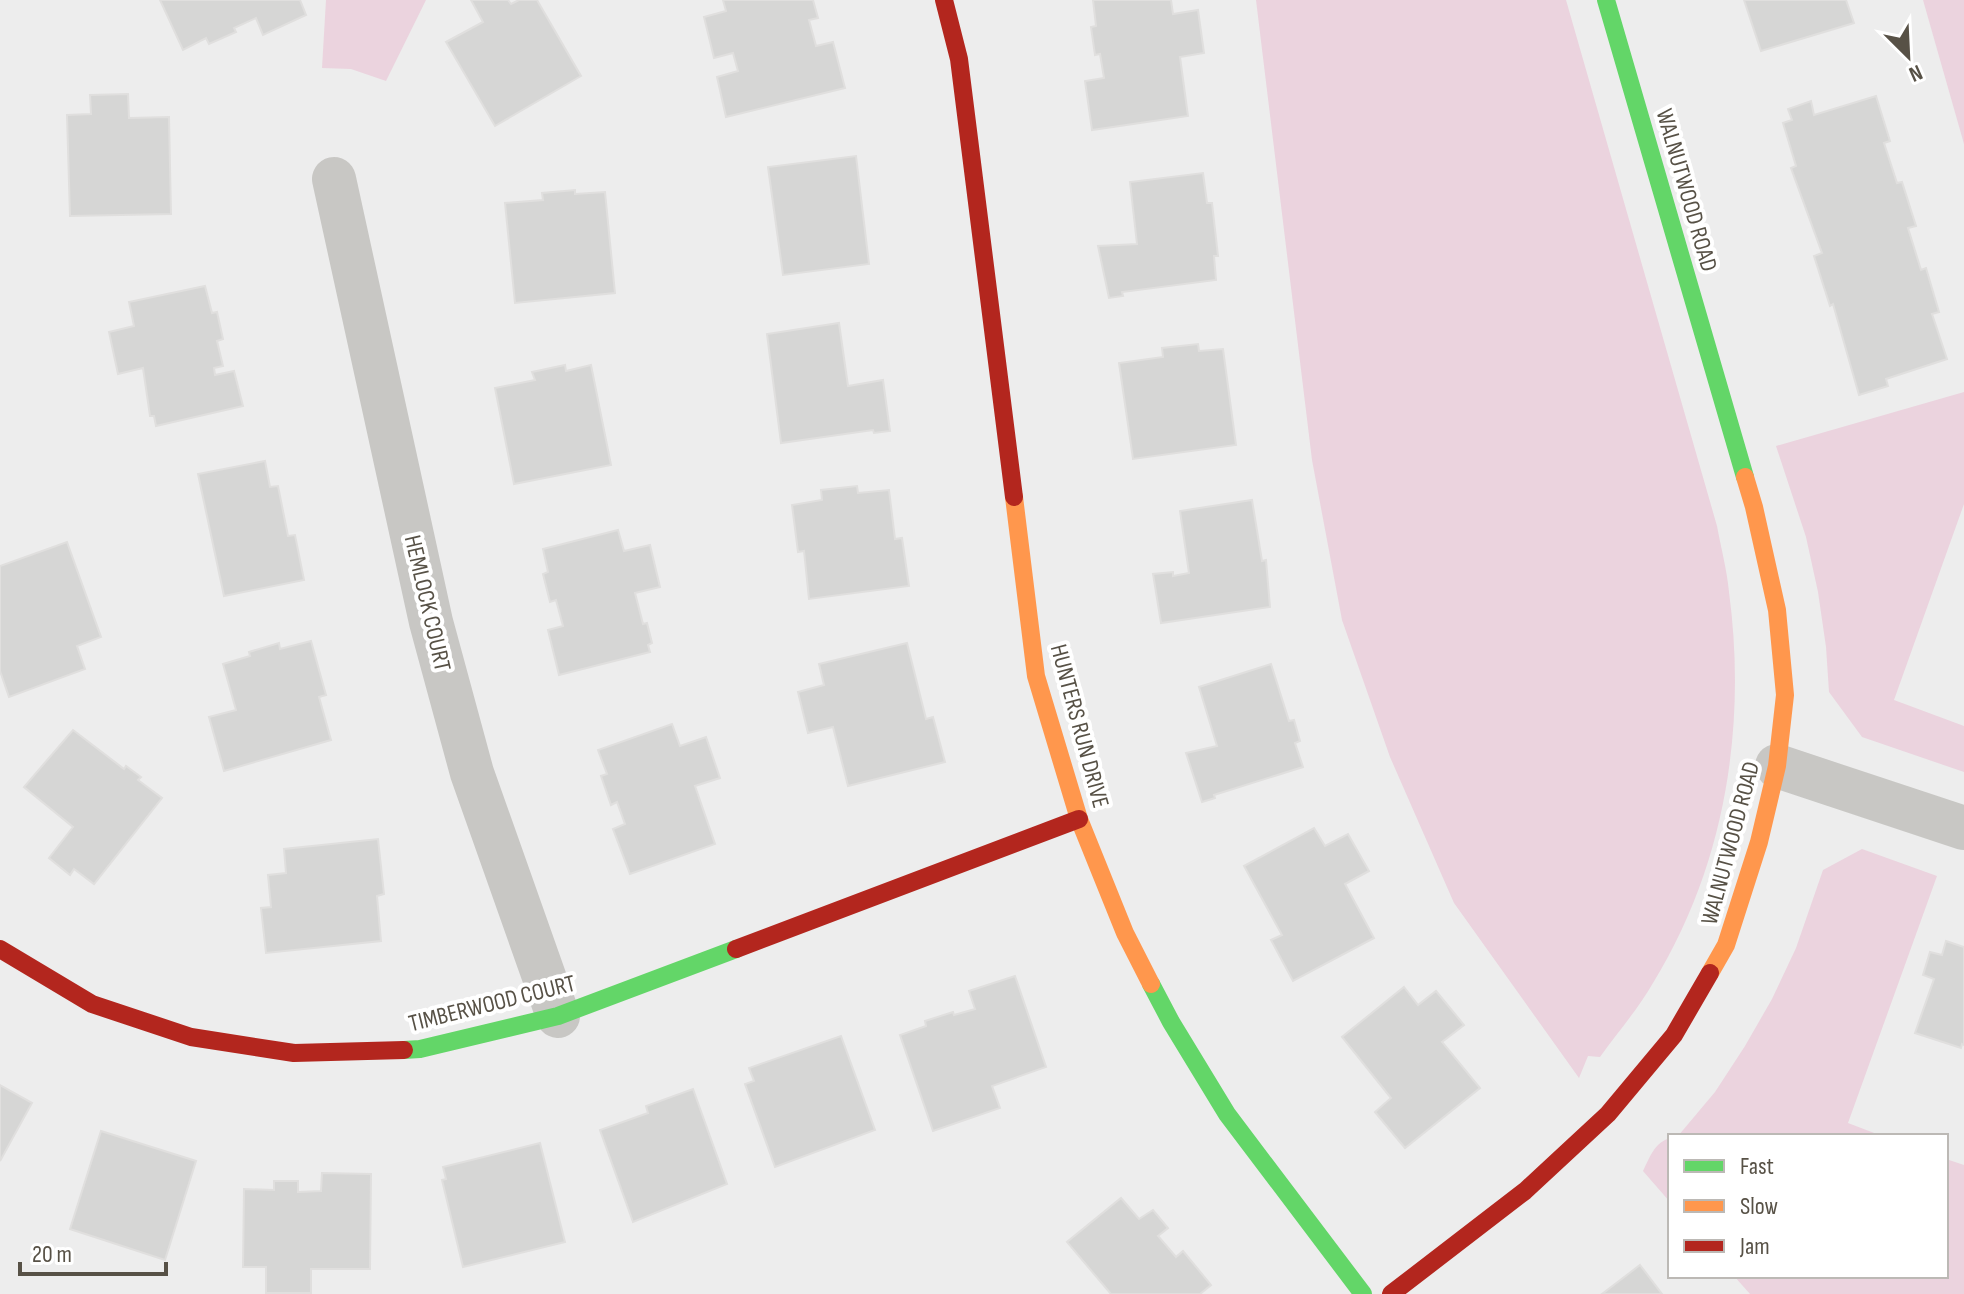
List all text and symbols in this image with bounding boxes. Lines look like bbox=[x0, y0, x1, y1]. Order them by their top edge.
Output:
north arrow bbox=[1868, 16, 1948, 96]
text: N bbox=[1905, 58, 1926, 88]
street label: WALNUTWOOD ROAD bbox=[1649, 106, 1724, 275]
street label: HEMLOCK COURT bbox=[398, 532, 457, 674]
street label: HUNTERS RUN DRIVE bbox=[1044, 641, 1115, 811]
street label: WALNUTWOOD ROAD bbox=[1695, 758, 1766, 928]
street label: TIMBERWOOD COURT bbox=[406, 969, 579, 1038]
legend bbox=[1668, 1134, 1948, 1278]
text: Fast bbox=[1740, 1152, 1774, 1181]
text: Slow bbox=[1740, 1192, 1778, 1221]
scale bar bbox=[20, 1226, 166, 1276]
text: Jam bbox=[1739, 1232, 1770, 1261]
text: 20 m bbox=[32, 1240, 72, 1269]

